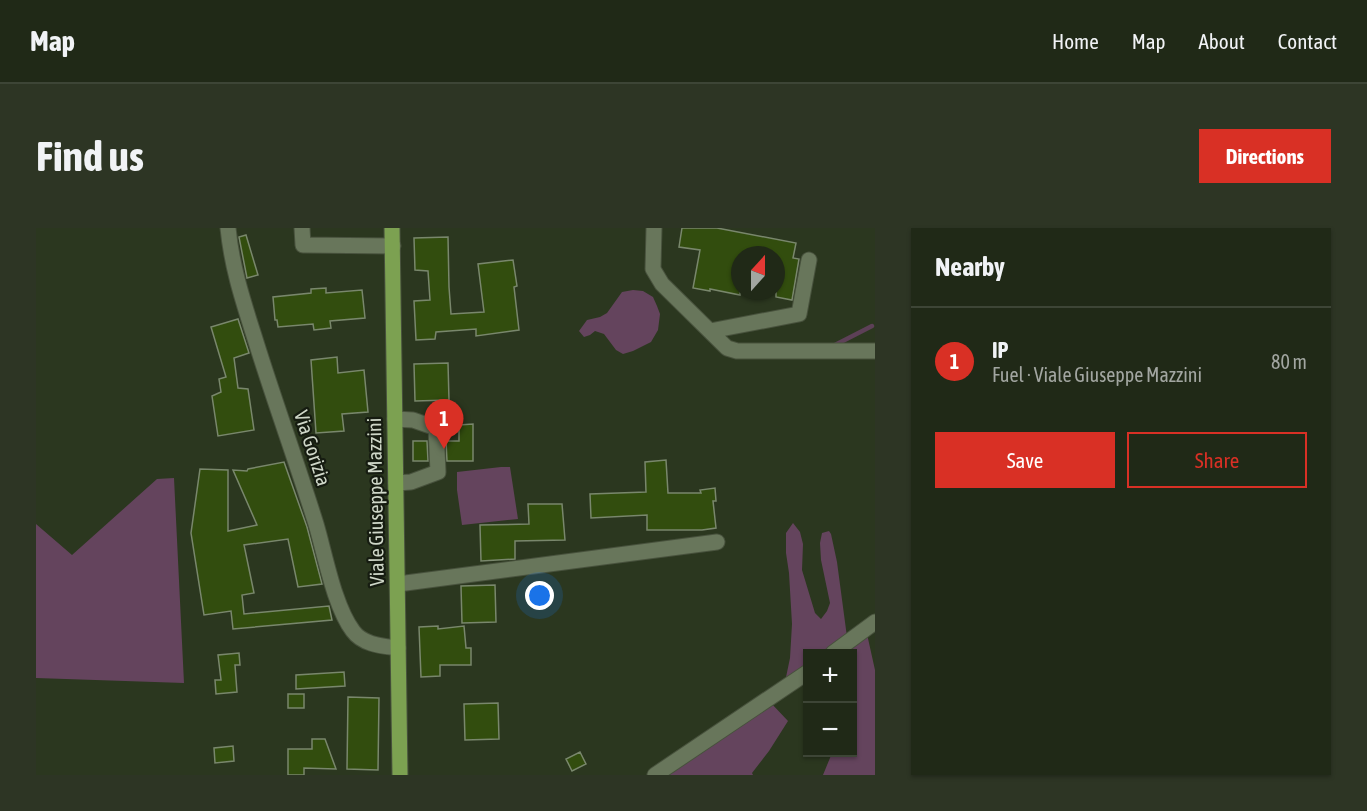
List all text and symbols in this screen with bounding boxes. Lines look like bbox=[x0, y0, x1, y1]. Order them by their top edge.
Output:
text: Map bbox=[30, 25, 75, 57]
text: Home bbox=[1052, 29, 1099, 53]
text: Map bbox=[1132, 29, 1166, 53]
text: About bbox=[1199, 29, 1245, 53]
text: Contact bbox=[1278, 29, 1337, 53]
button: Directions bbox=[1199, 129, 1331, 183]
text: Find us bbox=[36, 132, 144, 180]
north arrow bbox=[731, 246, 785, 300]
text: Nearby bbox=[935, 252, 1005, 282]
text: IP bbox=[992, 337, 1008, 363]
text: 1 bbox=[950, 350, 959, 373]
text: 80 m bbox=[1271, 350, 1307, 373]
text: Fuel · Viale Giuseppe Mazzini bbox=[992, 363, 1202, 386]
pin: 1 bbox=[424, 400, 464, 449]
street label: Via Gorizia bbox=[290, 407, 336, 489]
street label: Viale Giuseppe Mazzini bbox=[362, 418, 388, 586]
button: Save bbox=[935, 432, 1115, 488]
button: Share bbox=[1127, 432, 1307, 488]
your location bbox=[525, 581, 554, 610]
map controls bbox=[803, 649, 857, 757]
button: + bbox=[803, 649, 857, 703]
button: − bbox=[803, 703, 857, 757]

